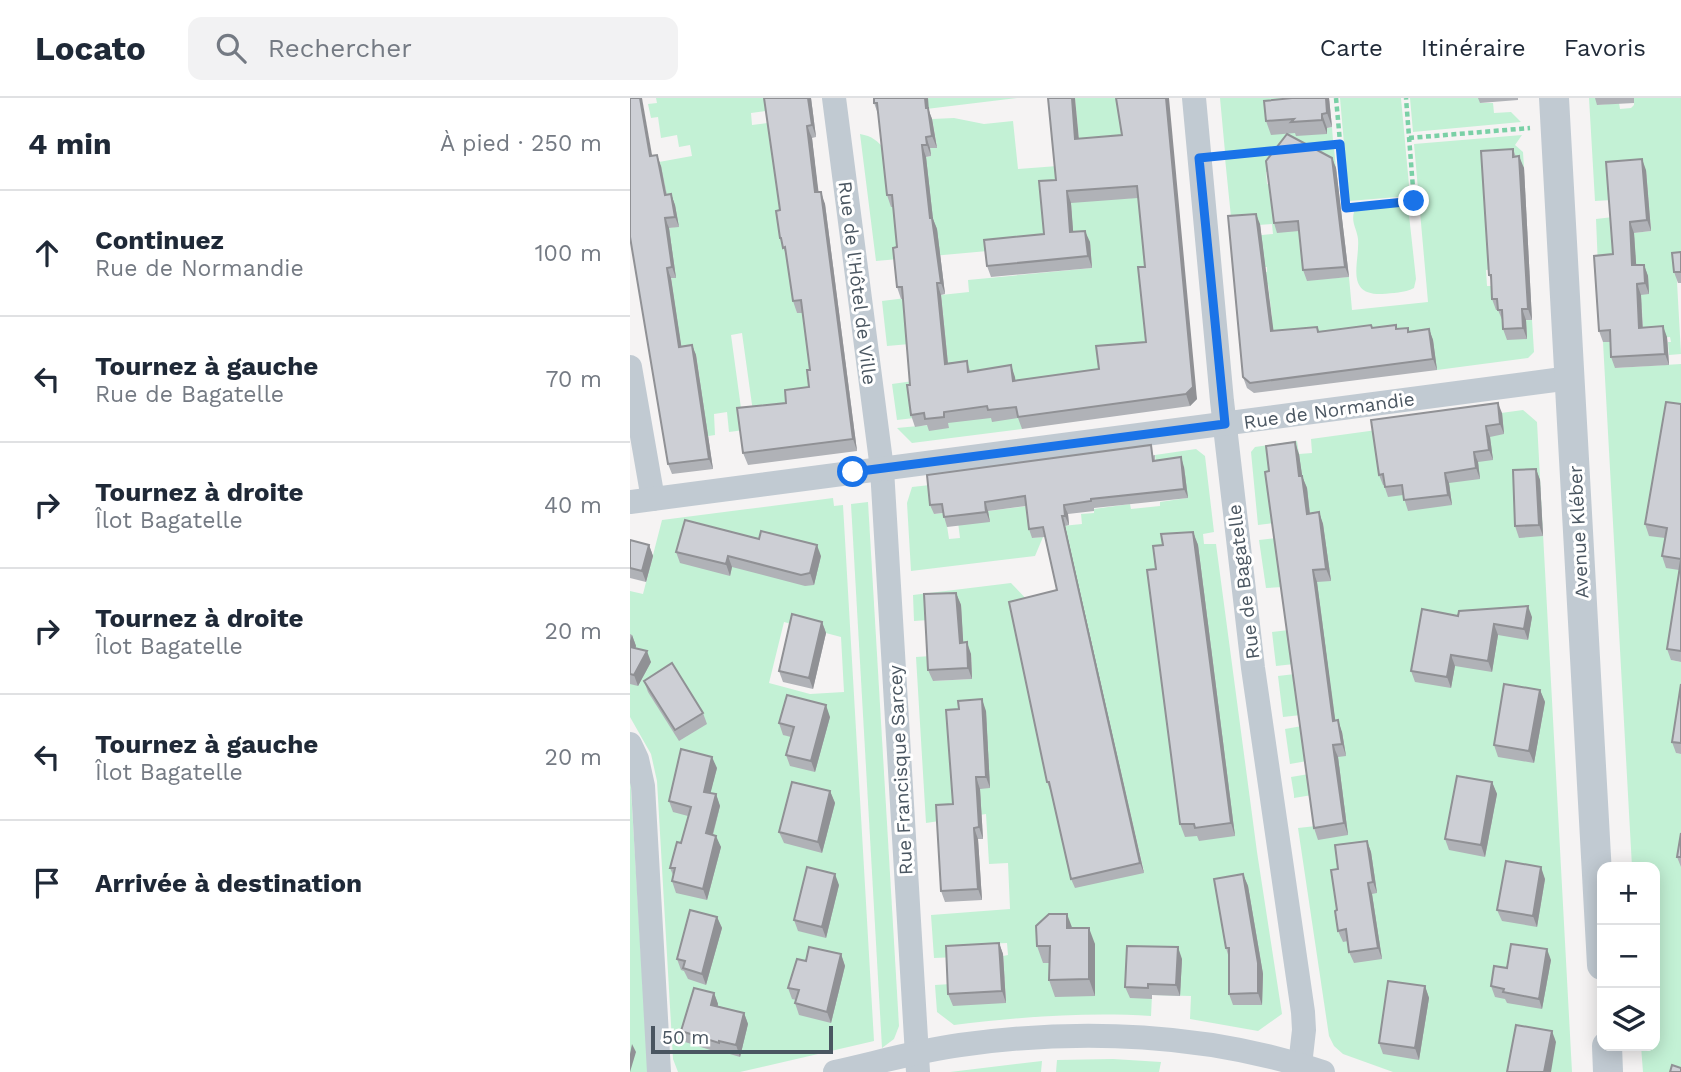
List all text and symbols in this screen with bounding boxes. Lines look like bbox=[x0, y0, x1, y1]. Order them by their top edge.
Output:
search box bbox=[188, 17, 678, 80]
text: Locato bbox=[35, 29, 146, 68]
icon: search bbox=[212, 29, 250, 67]
text: Rechercher bbox=[268, 33, 412, 63]
text: Carte bbox=[1320, 34, 1383, 62]
text: Itinéraire bbox=[1421, 34, 1526, 62]
text: Favoris bbox=[1564, 34, 1646, 62]
text: 4 min bbox=[28, 126, 112, 161]
text: À pied · 250 m bbox=[440, 130, 602, 157]
street label: Rue de l'Hôtel de Ville bbox=[834, 180, 881, 386]
route end bbox=[1398, 185, 1429, 216]
text: Continuez bbox=[95, 225, 224, 255]
icon: ahead bbox=[28, 234, 66, 272]
text: 100 m bbox=[535, 240, 602, 267]
text: Rue de Normandie bbox=[95, 255, 304, 282]
text: Tournez à gauche bbox=[95, 351, 318, 381]
icon: left bbox=[28, 360, 66, 398]
text: 70 m bbox=[545, 366, 602, 393]
text: Rue de Bagatelle bbox=[95, 381, 284, 408]
street label: Rue de Normandie bbox=[1242, 387, 1416, 434]
route start bbox=[837, 456, 868, 487]
street label: Avenue Kléber bbox=[1564, 464, 1593, 599]
text: Tournez à droite bbox=[95, 477, 304, 507]
icon: right bbox=[28, 486, 66, 524]
text: 40 m bbox=[544, 492, 602, 519]
street label: Rue de Bagatelle bbox=[1223, 503, 1264, 661]
text: Îlot Bagatelle bbox=[95, 507, 243, 534]
text: Tournez à droite bbox=[95, 603, 304, 633]
icon: right bbox=[28, 612, 66, 650]
text: 20 m bbox=[545, 618, 602, 645]
text: Îlot Bagatelle bbox=[95, 633, 243, 660]
street label: Rue Francisque Sarcey bbox=[884, 664, 917, 876]
text: Tournez à gauche bbox=[95, 729, 318, 759]
icon: left bbox=[28, 738, 66, 776]
text: 20 m bbox=[545, 744, 602, 771]
text: Îlot Bagatelle bbox=[95, 759, 243, 786]
map controls bbox=[1597, 862, 1660, 1051]
button: + bbox=[1597, 862, 1660, 925]
icon: arrive bbox=[28, 864, 66, 902]
text: Arrivée à destination bbox=[95, 868, 362, 898]
button: − bbox=[1597, 925, 1660, 988]
button: layers bbox=[1597, 988, 1660, 1051]
scale bar bbox=[651, 1023, 833, 1055]
text: 50 m bbox=[662, 1026, 709, 1049]

